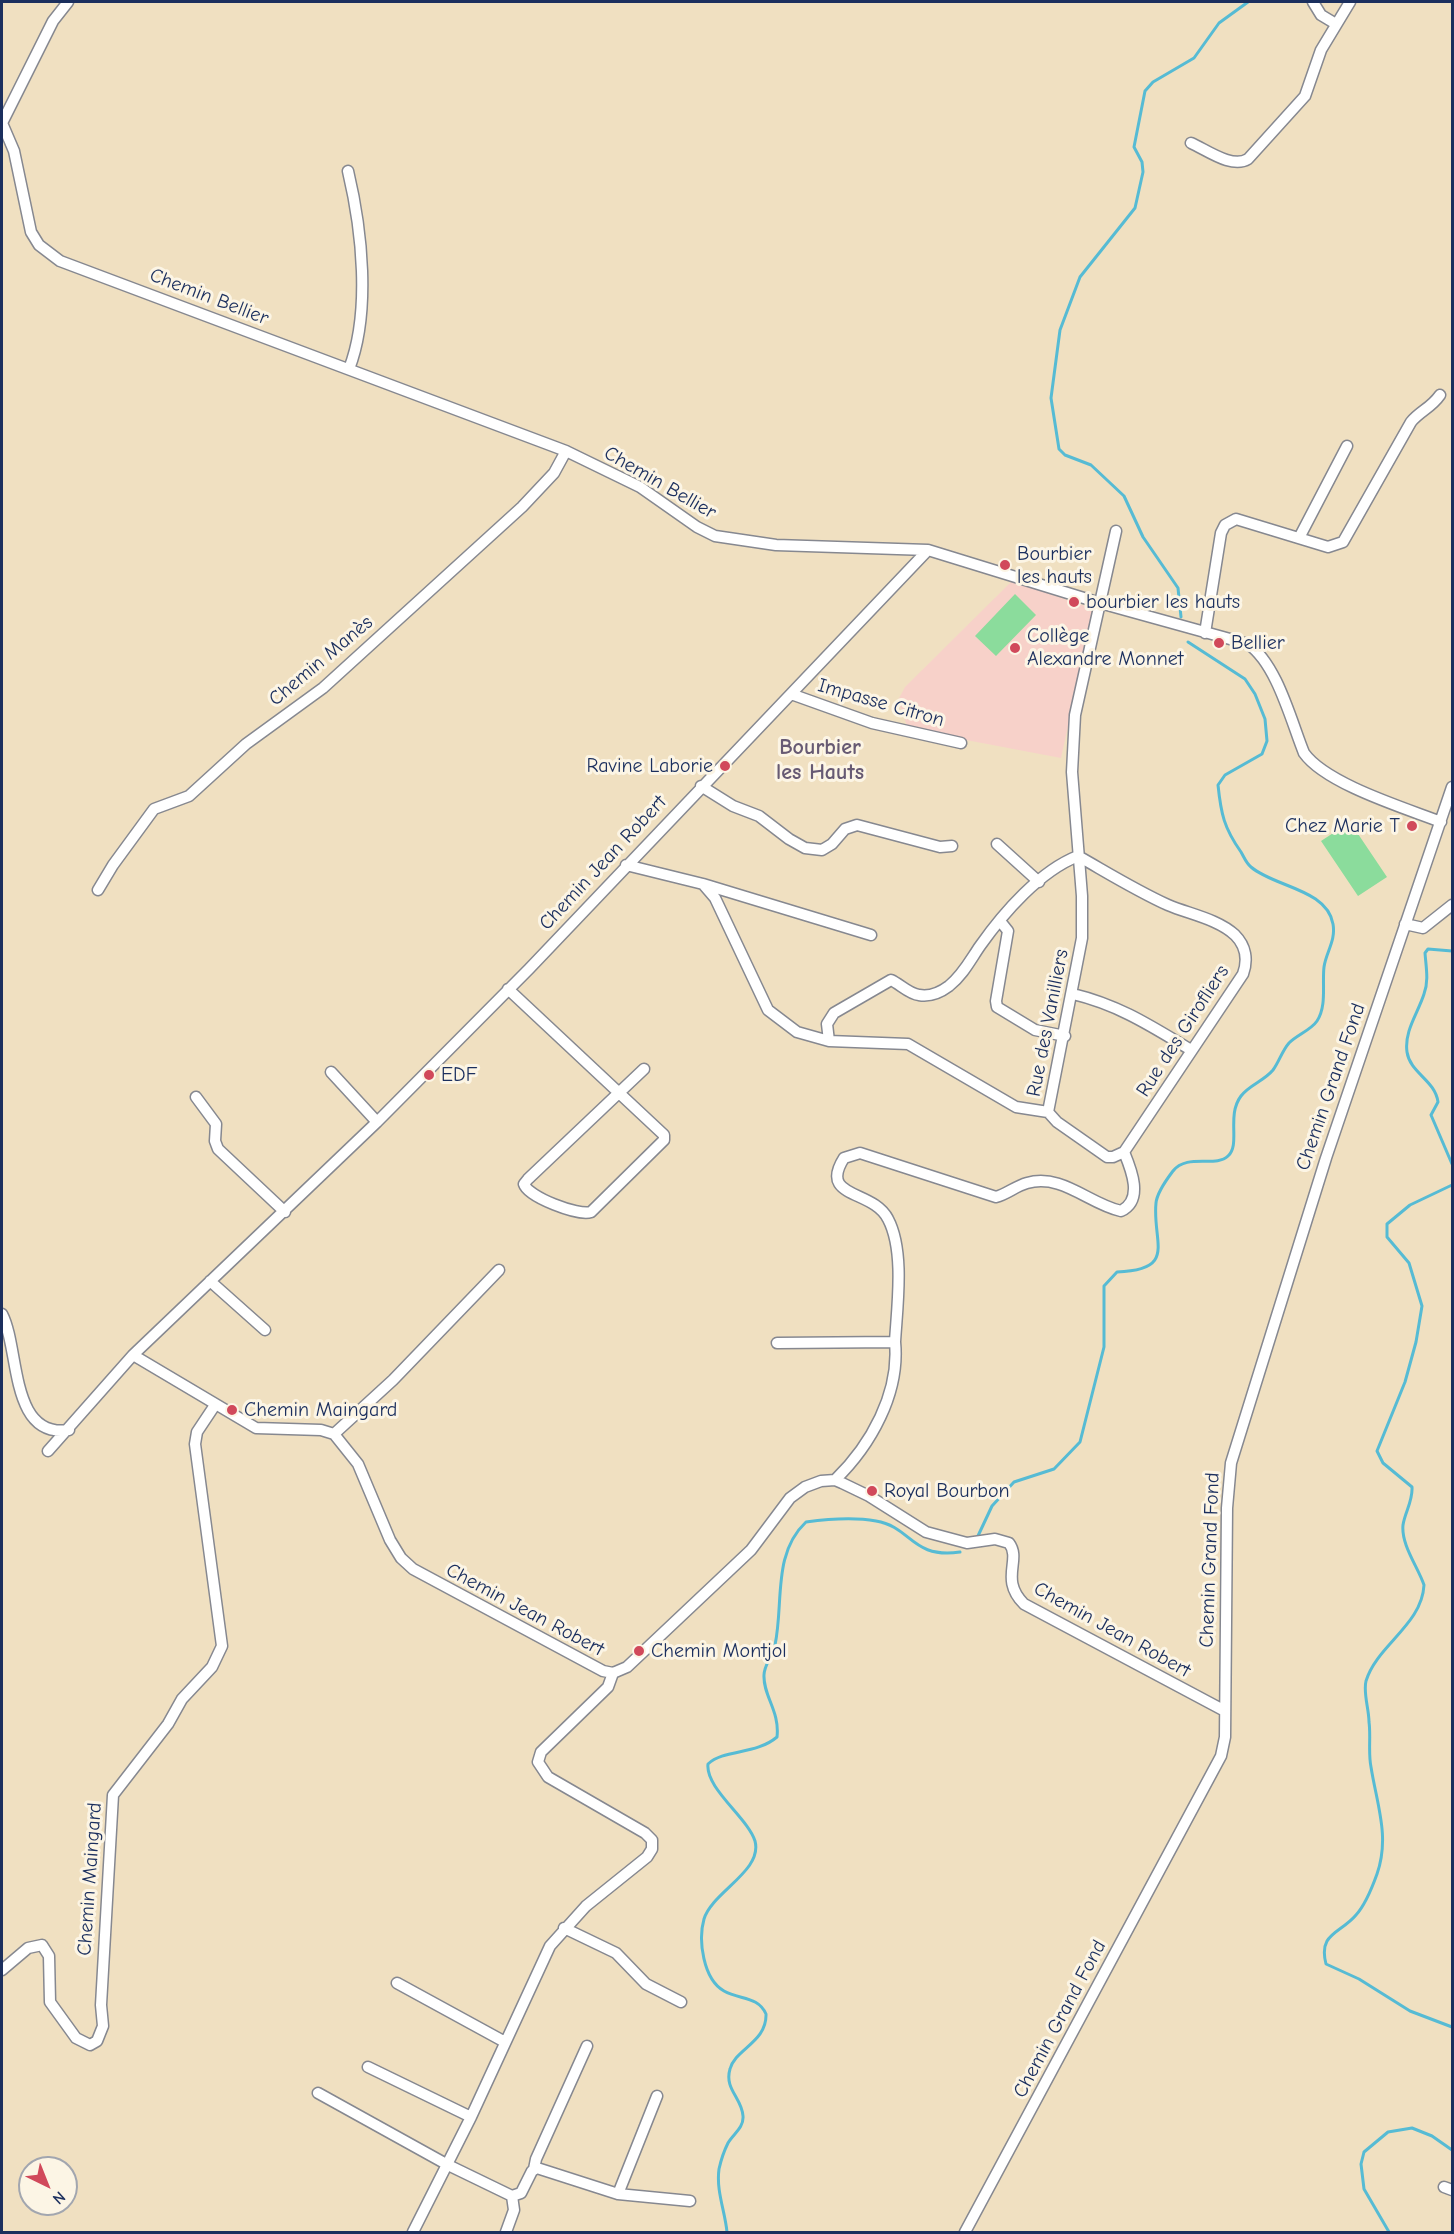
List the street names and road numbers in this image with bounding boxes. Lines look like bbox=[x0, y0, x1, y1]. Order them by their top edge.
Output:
street label: Chemin Bellier bbox=[146, 263, 272, 331]
street label: Chemin Bellier bbox=[600, 441, 720, 525]
street label: Chemin Manès bbox=[264, 611, 378, 711]
street label: Impasse Citron bbox=[815, 673, 947, 733]
street label: Chemin Jean Robert bbox=[534, 791, 672, 935]
street label: Rue des Vanilliers bbox=[1022, 947, 1074, 1099]
street label: Rue des Girofliers bbox=[1131, 961, 1235, 1101]
street label: Chemin Grand Fond bbox=[1291, 1000, 1371, 1174]
street label: Chemin Grand Fond bbox=[1195, 1472, 1225, 1648]
street label: Chemin Jean Robert bbox=[442, 1558, 608, 1662]
street label: Chemin Jean Robert bbox=[1029, 1577, 1195, 1683]
street label: Chemin Maingard bbox=[73, 1802, 107, 1956]
street label: Chemin Grand Fond bbox=[1008, 1936, 1112, 2102]

